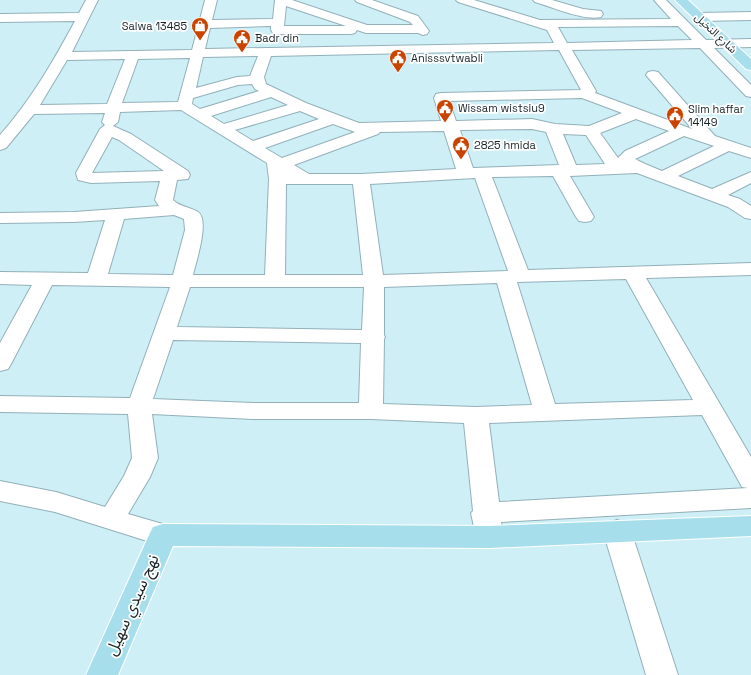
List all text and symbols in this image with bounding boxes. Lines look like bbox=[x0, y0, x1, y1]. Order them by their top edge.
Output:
street label: شارع النخيل bbox=[691, 10, 740, 57]
shop icon: Salwa 13485 bbox=[190, 16, 210, 41]
place label: Salwa 13485 bbox=[122, 19, 187, 33]
public building icon: Badr din bbox=[232, 28, 252, 53]
place label: Badr din bbox=[255, 31, 299, 45]
public building icon: Anisssvtwabli bbox=[388, 48, 408, 73]
place label: Anisssvtwabli bbox=[411, 51, 483, 65]
public building icon: Wissam wistsiu9 bbox=[435, 98, 455, 123]
place label: Wissam wistsiu9 bbox=[458, 101, 545, 115]
place label: Slim haffar 14149 bbox=[688, 102, 744, 129]
public building icon: Slim haffar 14149 bbox=[665, 105, 685, 130]
public building icon: 2825 hmida bbox=[451, 135, 471, 160]
place label: 2825 hmida bbox=[474, 138, 537, 152]
street label: نهج سيدي سهيل bbox=[100, 551, 165, 660]

